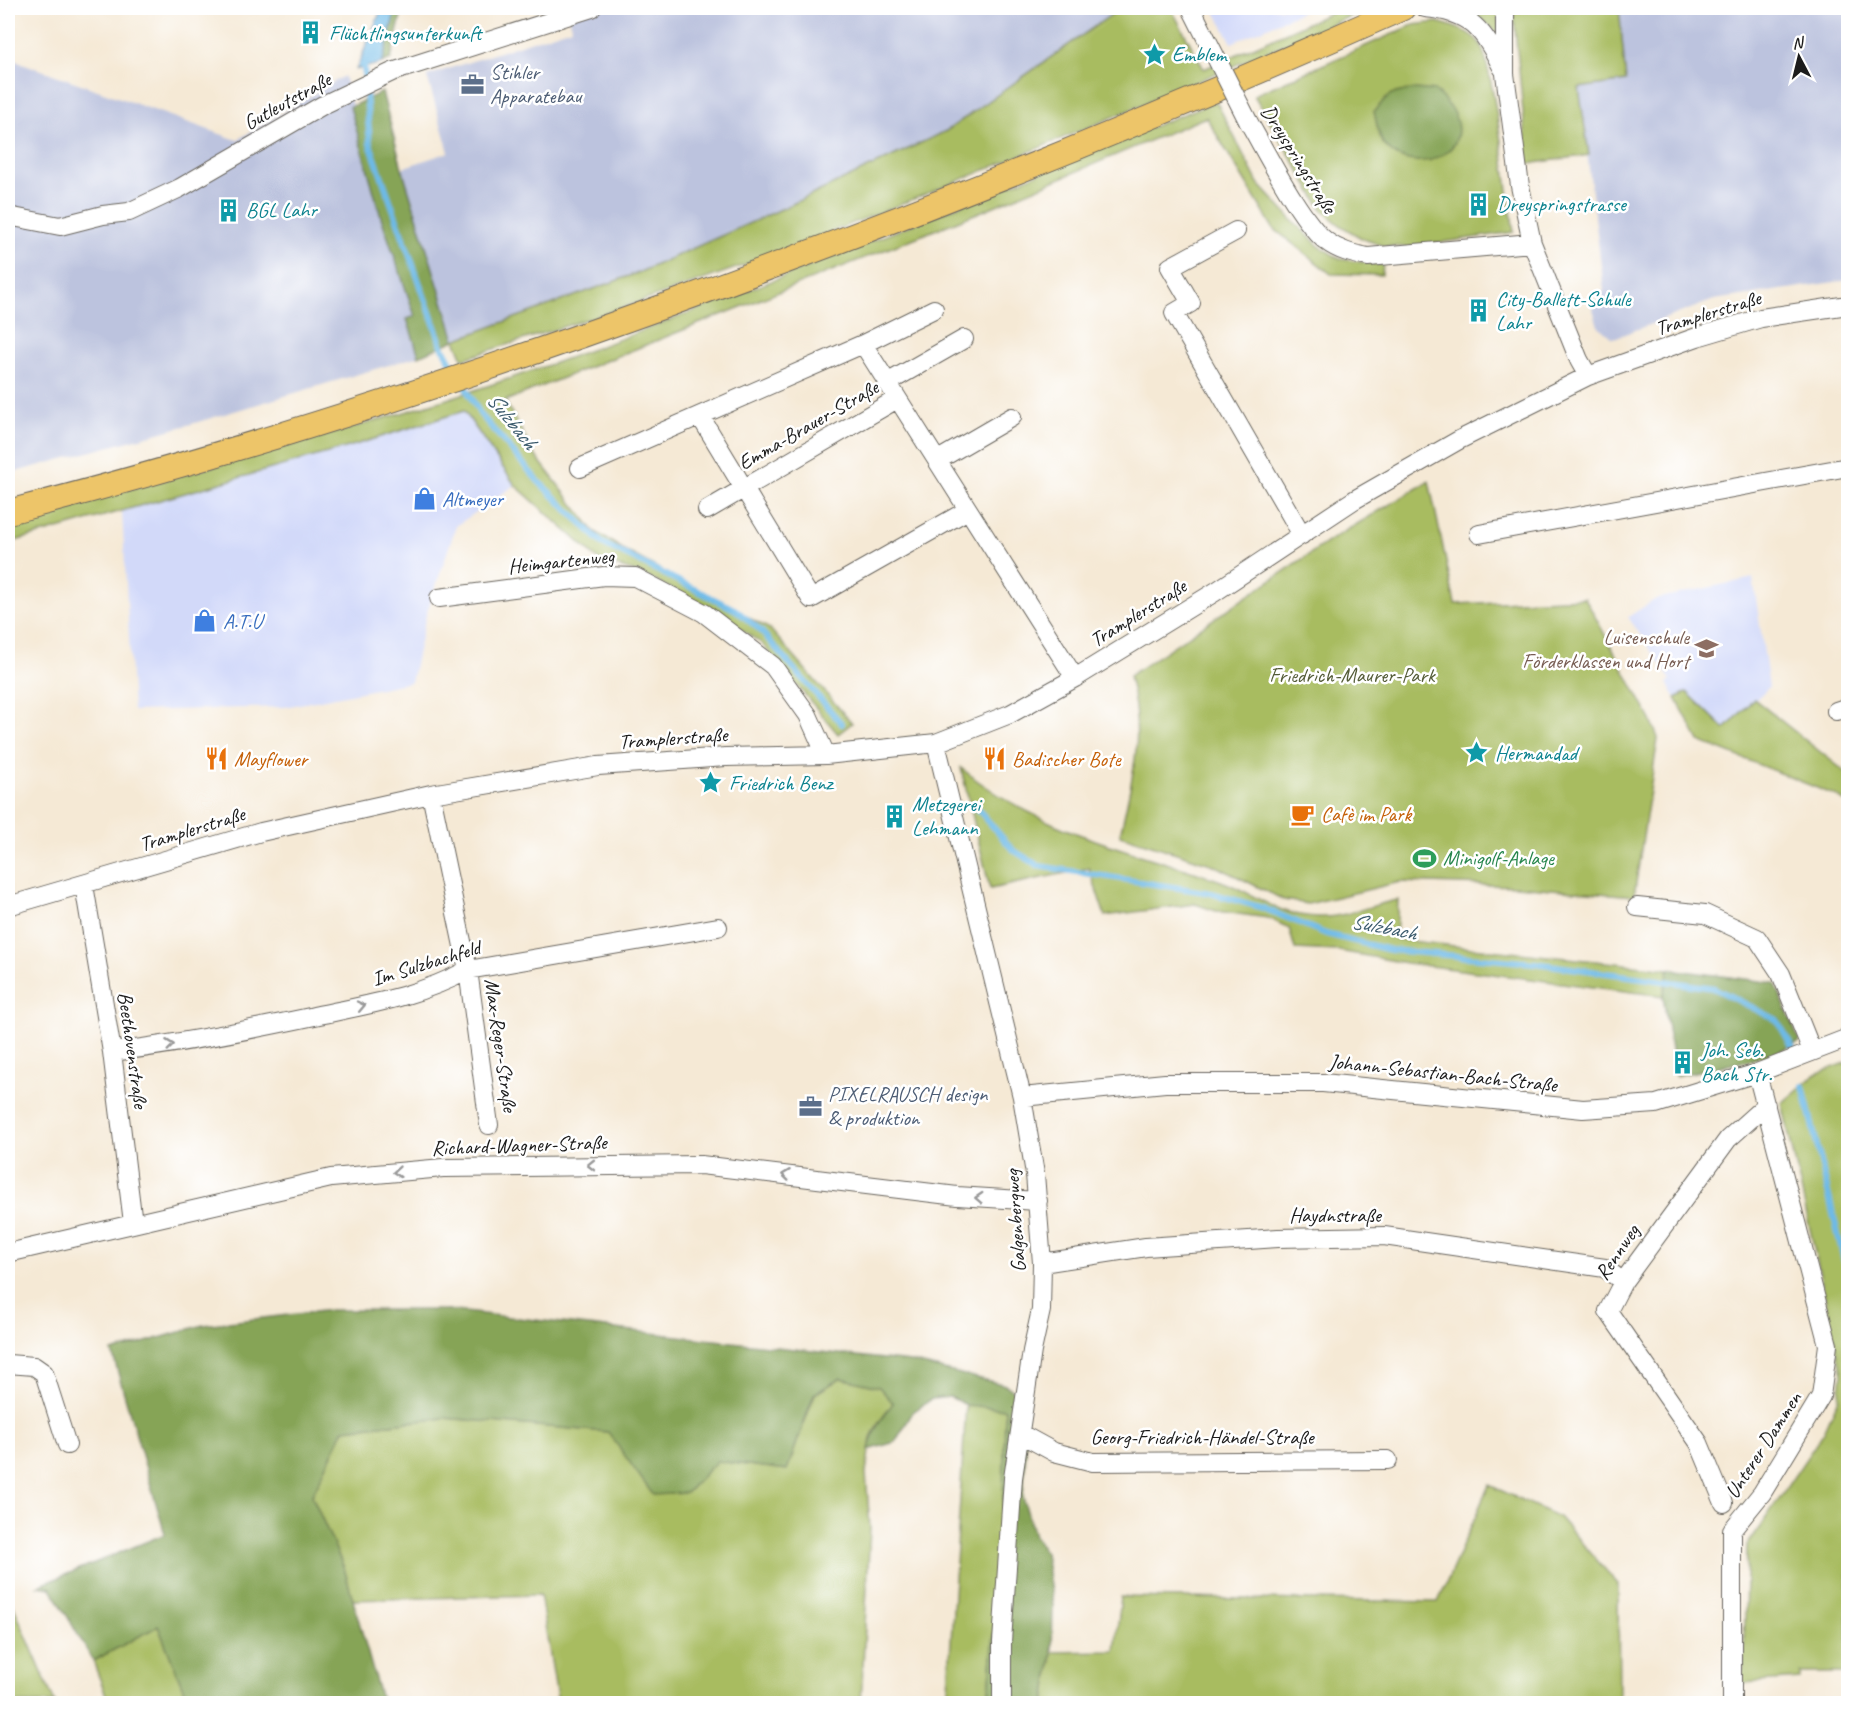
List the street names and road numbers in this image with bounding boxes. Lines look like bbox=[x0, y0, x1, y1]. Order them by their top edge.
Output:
street label: Gutleutstraße bbox=[239, 65, 337, 136]
street label: Dreyspringstraße bbox=[1255, 100, 1344, 220]
street label: Tramplerstraße bbox=[1652, 284, 1766, 341]
street label: Emma-Brauer-Straße bbox=[733, 373, 885, 476]
street label: Heimgartenweg bbox=[507, 542, 617, 579]
street label: Tramplerstraße bbox=[1085, 572, 1193, 653]
street label: Tramplerstraße bbox=[618, 721, 730, 755]
street label: Tramplerstraße bbox=[136, 800, 250, 857]
street label: Im Sulzbachfeld bbox=[369, 933, 486, 992]
street label: Max-Reger-Straße bbox=[479, 977, 524, 1116]
street label: Beethovenstraße bbox=[112, 990, 154, 1112]
street label: Johann-Sebastian-Bach-Straße bbox=[1327, 1048, 1560, 1098]
street label: Richard-Wagner-Straße bbox=[431, 1129, 609, 1161]
street label: Galgenbergweg bbox=[998, 1167, 1032, 1273]
street label: Haydnstraße bbox=[1289, 1202, 1383, 1228]
street label: Rennweg bbox=[1589, 1218, 1646, 1285]
street label: Unterer Dammen bbox=[1719, 1386, 1807, 1503]
street label: Georg-Friedrich-Händel-Straße bbox=[1090, 1424, 1316, 1450]

